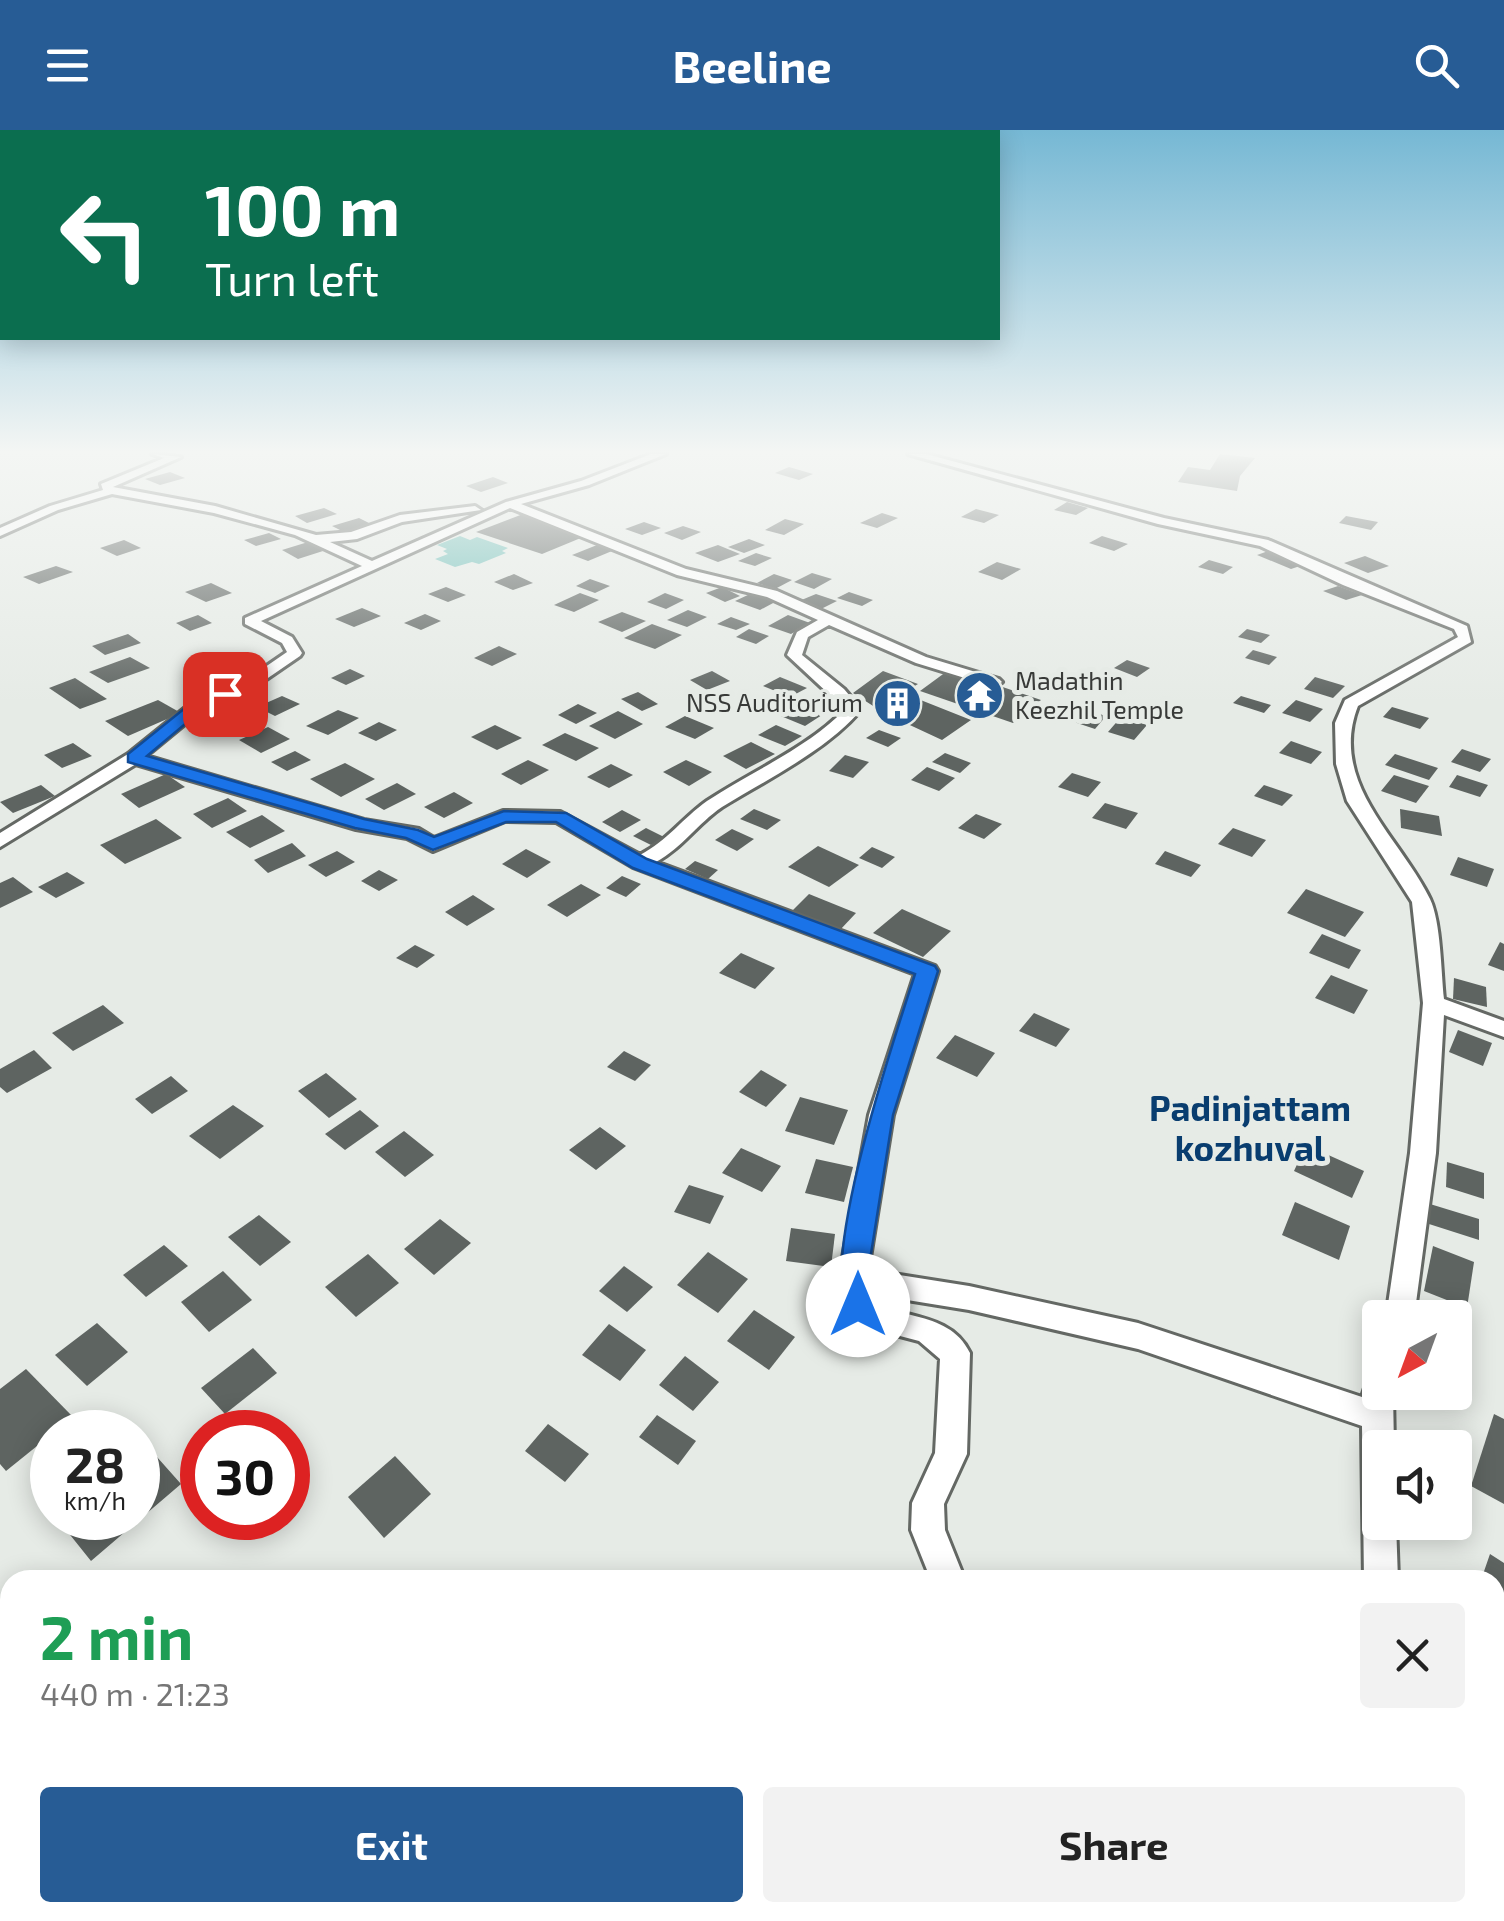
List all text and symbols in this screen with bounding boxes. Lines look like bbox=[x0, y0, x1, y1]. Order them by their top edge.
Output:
icon: menu bbox=[40, 38, 95, 93]
text: Beeline bbox=[672, 38, 832, 92]
icon: search bbox=[1409, 38, 1464, 93]
text: 100 m bbox=[205, 166, 400, 250]
icon: left bbox=[40, 170, 170, 300]
text: Turn left bbox=[205, 251, 379, 305]
pin bbox=[183, 652, 268, 737]
place label: Madathin Keezhil Temple bbox=[1015, 665, 1184, 724]
icon: arrive bbox=[198, 667, 253, 722]
temple icon: Madathin Keezhil Temple bbox=[954, 669, 1006, 721]
building icon: NSS Auditorium bbox=[872, 677, 924, 729]
place label: NSS Auditorium bbox=[686, 687, 863, 717]
district label: Padinjattam kozhuval bbox=[1149, 1086, 1351, 1168]
position arrow bbox=[806, 1253, 910, 1357]
north arrow bbox=[1362, 1300, 1472, 1410]
map controls bbox=[1362, 1300, 1472, 1540]
speed limit sign: 30 bbox=[180, 1410, 310, 1540]
button: sound bbox=[1362, 1430, 1472, 1540]
text: 28 bbox=[65, 1433, 125, 1493]
text: km/h bbox=[64, 1485, 126, 1515]
text: 2 min bbox=[40, 1600, 193, 1672]
button: close bbox=[1360, 1603, 1465, 1708]
text: 440 m · 21:23 bbox=[40, 1674, 230, 1712]
button: Exit bbox=[40, 1787, 743, 1902]
button: Share bbox=[763, 1787, 1465, 1902]

